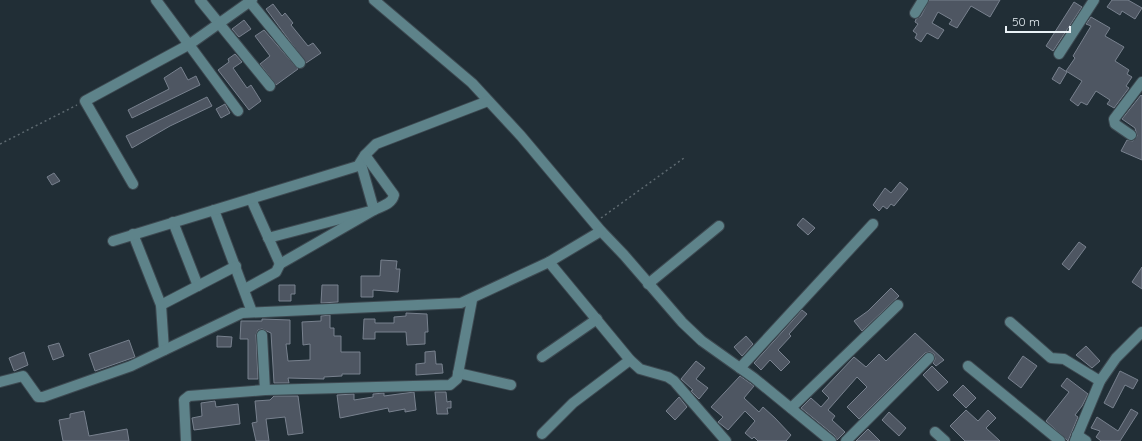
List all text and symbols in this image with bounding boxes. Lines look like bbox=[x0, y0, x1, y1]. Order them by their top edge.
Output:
scale bar bbox=[1006, 8, 1070, 34]
text: 50 m bbox=[1012, 14, 1040, 29]

